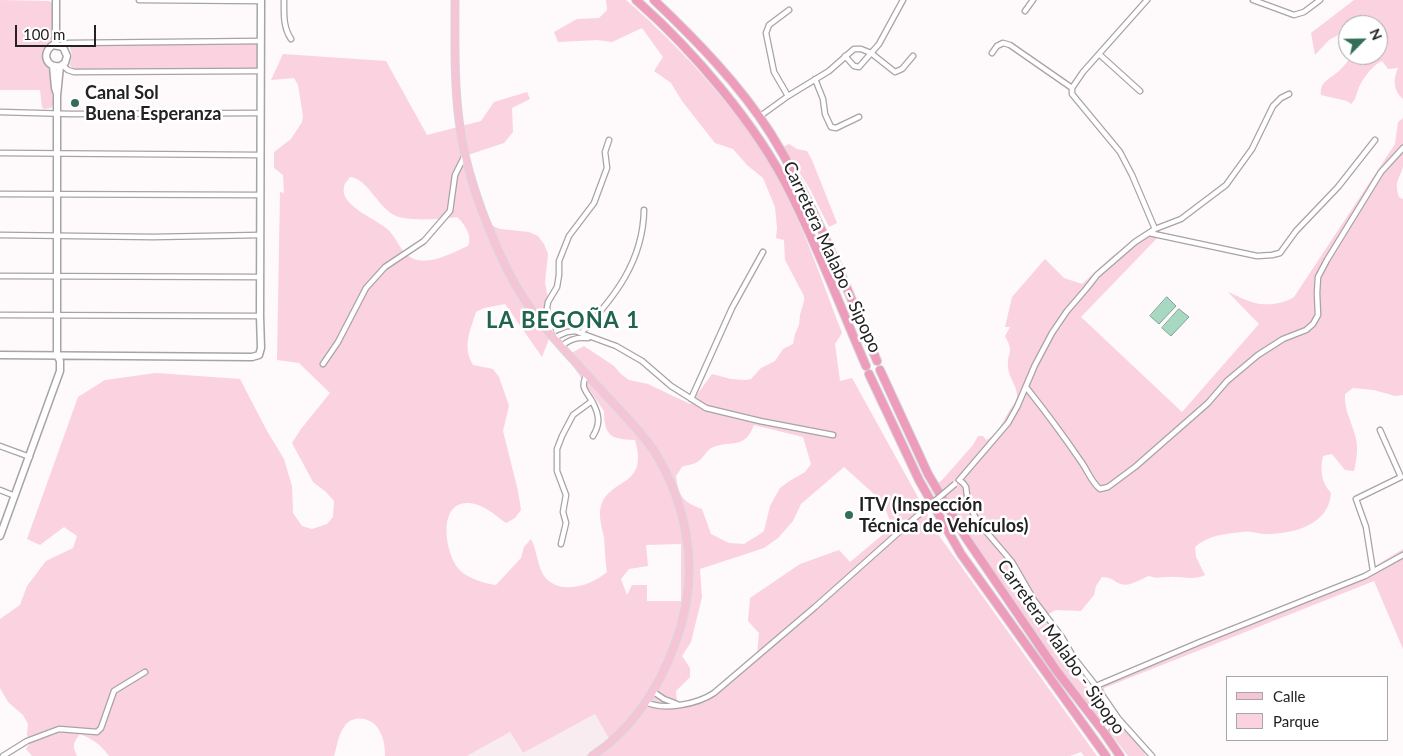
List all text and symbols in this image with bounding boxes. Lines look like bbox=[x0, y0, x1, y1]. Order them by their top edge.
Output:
scale bar bbox=[18, 15, 99, 47]
north arrow bbox=[1338, 15, 1388, 65]
text: 100 m bbox=[23, 25, 65, 43]
text: N bbox=[1366, 26, 1386, 43]
place label: Canal Sol Buena Esperanza bbox=[85, 82, 221, 125]
marker: Canal Sol Buena Esperanza bbox=[69, 97, 81, 109]
street label: Carretera Malabo - Sipopo bbox=[778, 158, 886, 356]
district label: LA BEGOÑA 1 bbox=[485, 308, 641, 334]
place label: ITV (Inspección Técnica de Vehículos) bbox=[859, 494, 1029, 536]
marker: ITV (Inspección Técnica de Vehículos) bbox=[843, 509, 855, 521]
street label: Carretera Malabo - Sipopo bbox=[992, 555, 1130, 739]
legend bbox=[1226, 676, 1388, 741]
text: Calle bbox=[1273, 687, 1305, 705]
text: Parque bbox=[1273, 712, 1319, 730]

